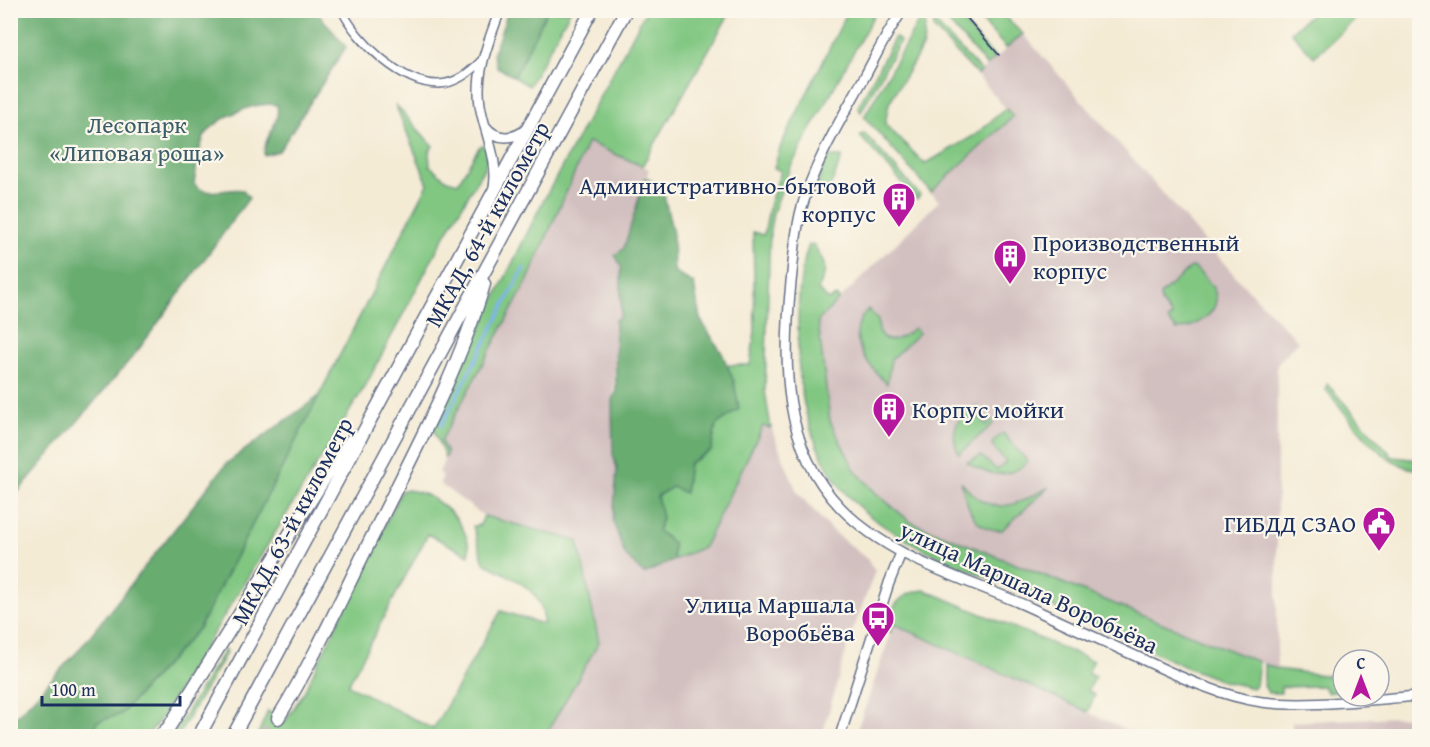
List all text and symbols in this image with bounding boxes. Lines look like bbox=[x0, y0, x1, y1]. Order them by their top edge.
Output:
park label: Лесопарк «Липовая роща» bbox=[50, 107, 224, 170]
street label: МКАД, 64-й километр bbox=[416, 115, 558, 333]
place label: Административно-бытовой корпус bbox=[579, 168, 876, 231]
building icon: Административно-бытовой корпус bbox=[881, 181, 917, 228]
place label: Производственный корпус bbox=[1033, 225, 1239, 288]
building icon: Производственный корпус bbox=[992, 238, 1028, 285]
building icon: Корпус мойки bbox=[871, 391, 907, 438]
place label: Корпус мойки bbox=[912, 392, 1064, 427]
street label: МКАД, 63-й километр bbox=[222, 411, 362, 631]
public building icon: ГИБДД СЗАО bbox=[1361, 505, 1397, 552]
place label: ГИБДД СЗАО bbox=[1224, 506, 1356, 541]
street label: улица Маршала Воробьёва bbox=[893, 511, 1165, 663]
place label: Улица Маршала Воробьёва bbox=[685, 587, 856, 650]
bus stop icon: Улица Маршала Воробьёва bbox=[860, 600, 896, 647]
north arrow bbox=[1331, 648, 1391, 708]
text: С bbox=[1356, 651, 1366, 675]
scale bar bbox=[42, 669, 180, 707]
text: 100 m bbox=[51, 676, 96, 703]

